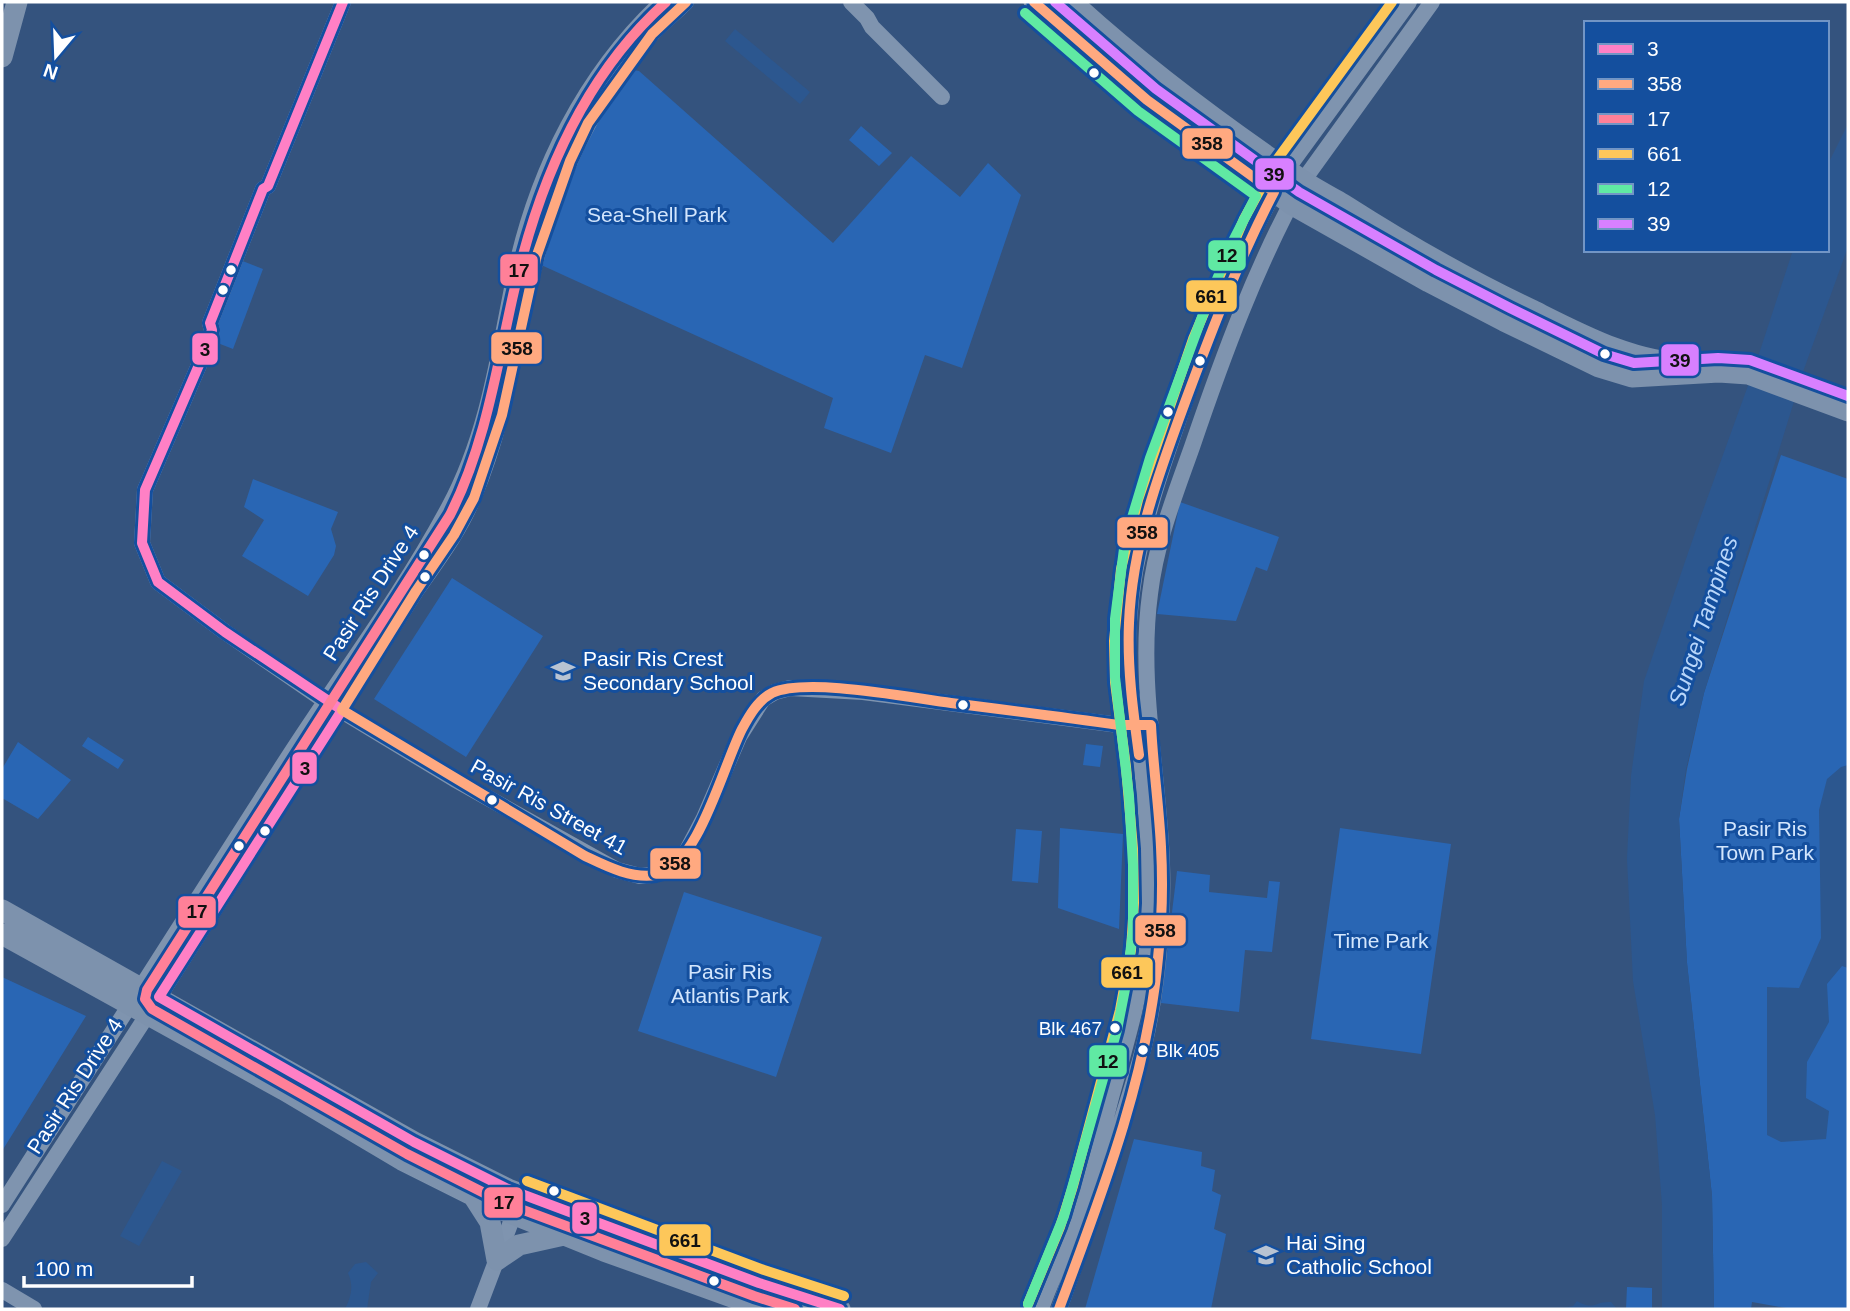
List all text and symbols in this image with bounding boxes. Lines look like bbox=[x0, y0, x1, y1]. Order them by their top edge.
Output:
north arrow bbox=[21, 21, 91, 91]
legend bbox=[1584, 21, 1829, 252]
text: 3 bbox=[1647, 37, 1659, 60]
text: N bbox=[41, 59, 61, 84]
unlabelled marker bbox=[1087, 66, 1101, 80]
text: 358 bbox=[1647, 72, 1682, 95]
text: 17 bbox=[1647, 107, 1670, 130]
line badge: 358 bbox=[1181, 127, 1234, 160]
text: 358 bbox=[1191, 133, 1223, 154]
text: 661 bbox=[1647, 142, 1682, 165]
line badge: 39 bbox=[1254, 157, 1295, 191]
text: 39 bbox=[1263, 164, 1285, 185]
text: 12 bbox=[1647, 177, 1670, 200]
park label: Sea-Shell Park bbox=[587, 203, 728, 226]
text: 39 bbox=[1647, 212, 1670, 235]
line badge: 12 bbox=[1207, 239, 1247, 272]
text: 12 bbox=[1216, 245, 1238, 266]
line badge: 17 bbox=[499, 253, 539, 287]
text: 17 bbox=[508, 260, 530, 281]
unlabelled marker bbox=[224, 263, 238, 277]
line badge: 661 bbox=[1185, 279, 1238, 313]
unlabelled marker bbox=[216, 283, 230, 297]
text: 661 bbox=[1195, 286, 1227, 307]
line badge: 358 bbox=[490, 331, 543, 365]
line badge: 3 bbox=[191, 332, 219, 366]
text: 358 bbox=[501, 338, 533, 359]
text: 3 bbox=[200, 339, 210, 360]
line badge: 39 bbox=[1660, 343, 1700, 377]
unlabelled marker bbox=[1598, 347, 1612, 361]
text: 39 bbox=[1669, 350, 1691, 371]
unlabelled marker bbox=[1193, 354, 1207, 368]
unlabelled marker bbox=[1161, 405, 1175, 419]
line badge: 358 bbox=[1116, 516, 1169, 549]
street label: Pasir Ris Drive 4 bbox=[318, 521, 423, 665]
text: 358 bbox=[1126, 522, 1158, 543]
water label: Sungei Tampines bbox=[1663, 532, 1743, 709]
unlabelled marker bbox=[417, 548, 431, 562]
unlabelled marker bbox=[418, 570, 432, 584]
place label: Pasir Ris Crest Secondary School bbox=[583, 647, 753, 694]
school or university icon: Pasir Ris Crest Secondary School bbox=[549, 657, 577, 685]
unlabelled marker bbox=[956, 698, 970, 712]
line badge: 3 bbox=[291, 751, 318, 785]
street label: Pasir Ris Street 41 bbox=[467, 754, 631, 859]
text: 3 bbox=[300, 758, 310, 779]
unlabelled marker bbox=[485, 793, 499, 807]
park label: Pasir Ris Town Park bbox=[1716, 817, 1815, 864]
unlabelled marker bbox=[258, 824, 272, 838]
unlabelled marker bbox=[232, 839, 246, 853]
line badge: 358 bbox=[649, 847, 702, 880]
text: 358 bbox=[659, 853, 691, 874]
line badge: 17 bbox=[177, 895, 217, 929]
text: 17 bbox=[186, 901, 208, 922]
line badge: 358 bbox=[1134, 914, 1187, 947]
text: 358 bbox=[1144, 920, 1176, 941]
park label: Time Park bbox=[1334, 929, 1429, 952]
line badge: 661 bbox=[1100, 956, 1154, 989]
park label: Pasir Ris Atlantis Park bbox=[671, 960, 789, 1007]
text: 661 bbox=[1111, 962, 1143, 983]
street label: Pasir Ris Drive 4 bbox=[22, 1014, 127, 1158]
place label: Blk 467 bbox=[1039, 1018, 1102, 1039]
marker: Blk 467 bbox=[1108, 1021, 1122, 1035]
place label: Blk 405 bbox=[1156, 1040, 1219, 1061]
marker: Blk 405 bbox=[1136, 1043, 1150, 1057]
line badge: 12 bbox=[1088, 1044, 1128, 1078]
text: 12 bbox=[1097, 1051, 1119, 1072]
unlabelled marker bbox=[547, 1184, 561, 1198]
line badge: 17 bbox=[483, 1186, 524, 1219]
text: 17 bbox=[493, 1192, 515, 1213]
line badge: 3 bbox=[571, 1201, 598, 1235]
text: 3 bbox=[580, 1208, 590, 1229]
line badge: 661 bbox=[658, 1223, 712, 1257]
text: 661 bbox=[669, 1230, 701, 1251]
place label: Hai Sing Catholic School bbox=[1286, 1231, 1432, 1278]
school or university icon: Hai Sing Catholic School bbox=[1252, 1241, 1280, 1269]
scale bar bbox=[24, 1244, 192, 1288]
text: 100 m bbox=[35, 1257, 93, 1280]
unlabelled marker bbox=[707, 1274, 721, 1288]

